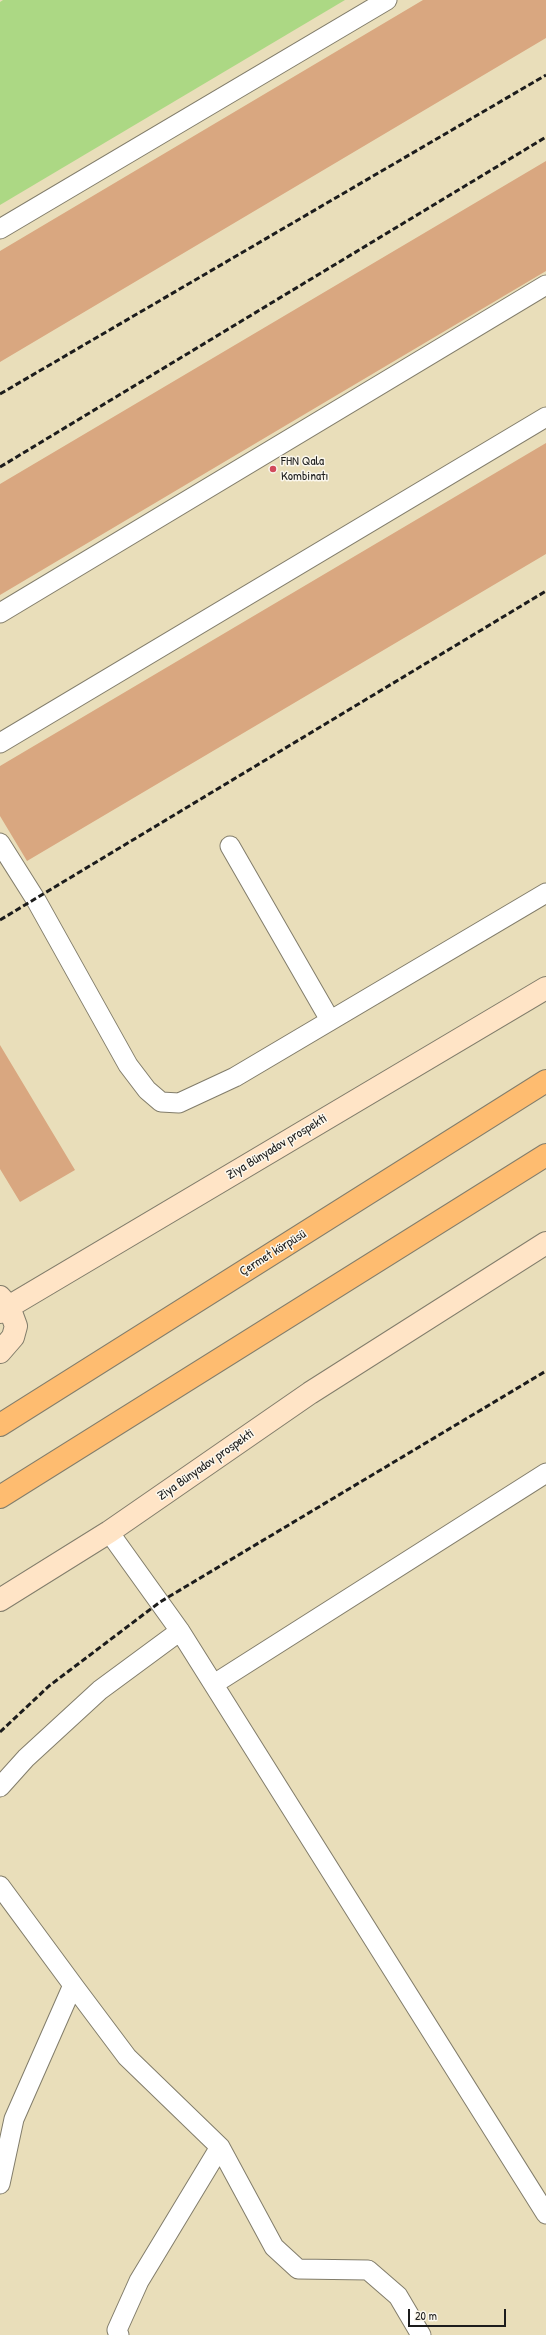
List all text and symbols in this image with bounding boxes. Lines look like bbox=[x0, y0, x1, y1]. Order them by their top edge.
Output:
place label: FHN Qala Kombinatı bbox=[281, 454, 329, 485]
marker: FHN Qala Kombinatı bbox=[268, 464, 278, 474]
street label: Ziya Bünyadov prospekti bbox=[224, 1111, 330, 1183]
street label: Çermet körpüsü bbox=[237, 1226, 309, 1280]
street label: Ziya Bünyadov prospekti bbox=[155, 1426, 257, 1504]
scale bar bbox=[410, 2301, 508, 2327]
text: 20 m bbox=[415, 2307, 437, 2324]

